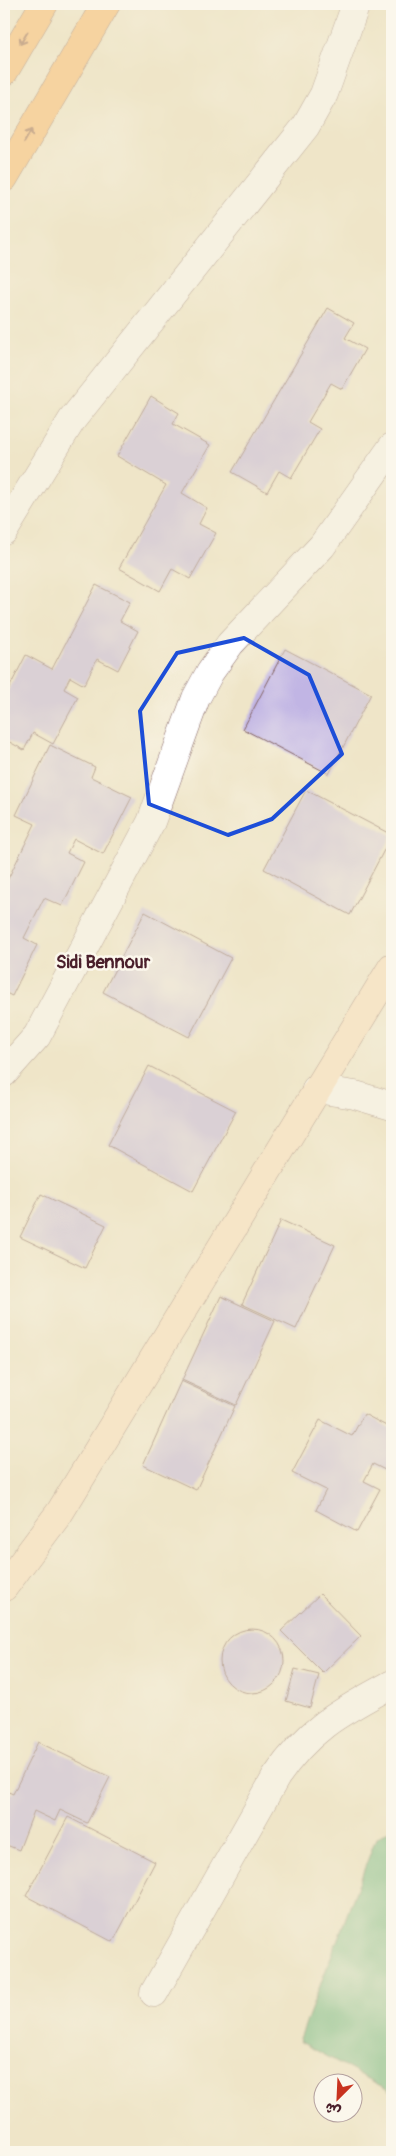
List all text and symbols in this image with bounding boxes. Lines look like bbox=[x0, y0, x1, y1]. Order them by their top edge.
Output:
one-way arrow bbox=[19, 30, 29, 44]
one-way arrow bbox=[24, 129, 34, 143]
district label: Sidi Bennour bbox=[56, 951, 151, 974]
north arrow bbox=[314, 2074, 364, 2124]
text: ش bbox=[322, 2099, 343, 2120]

